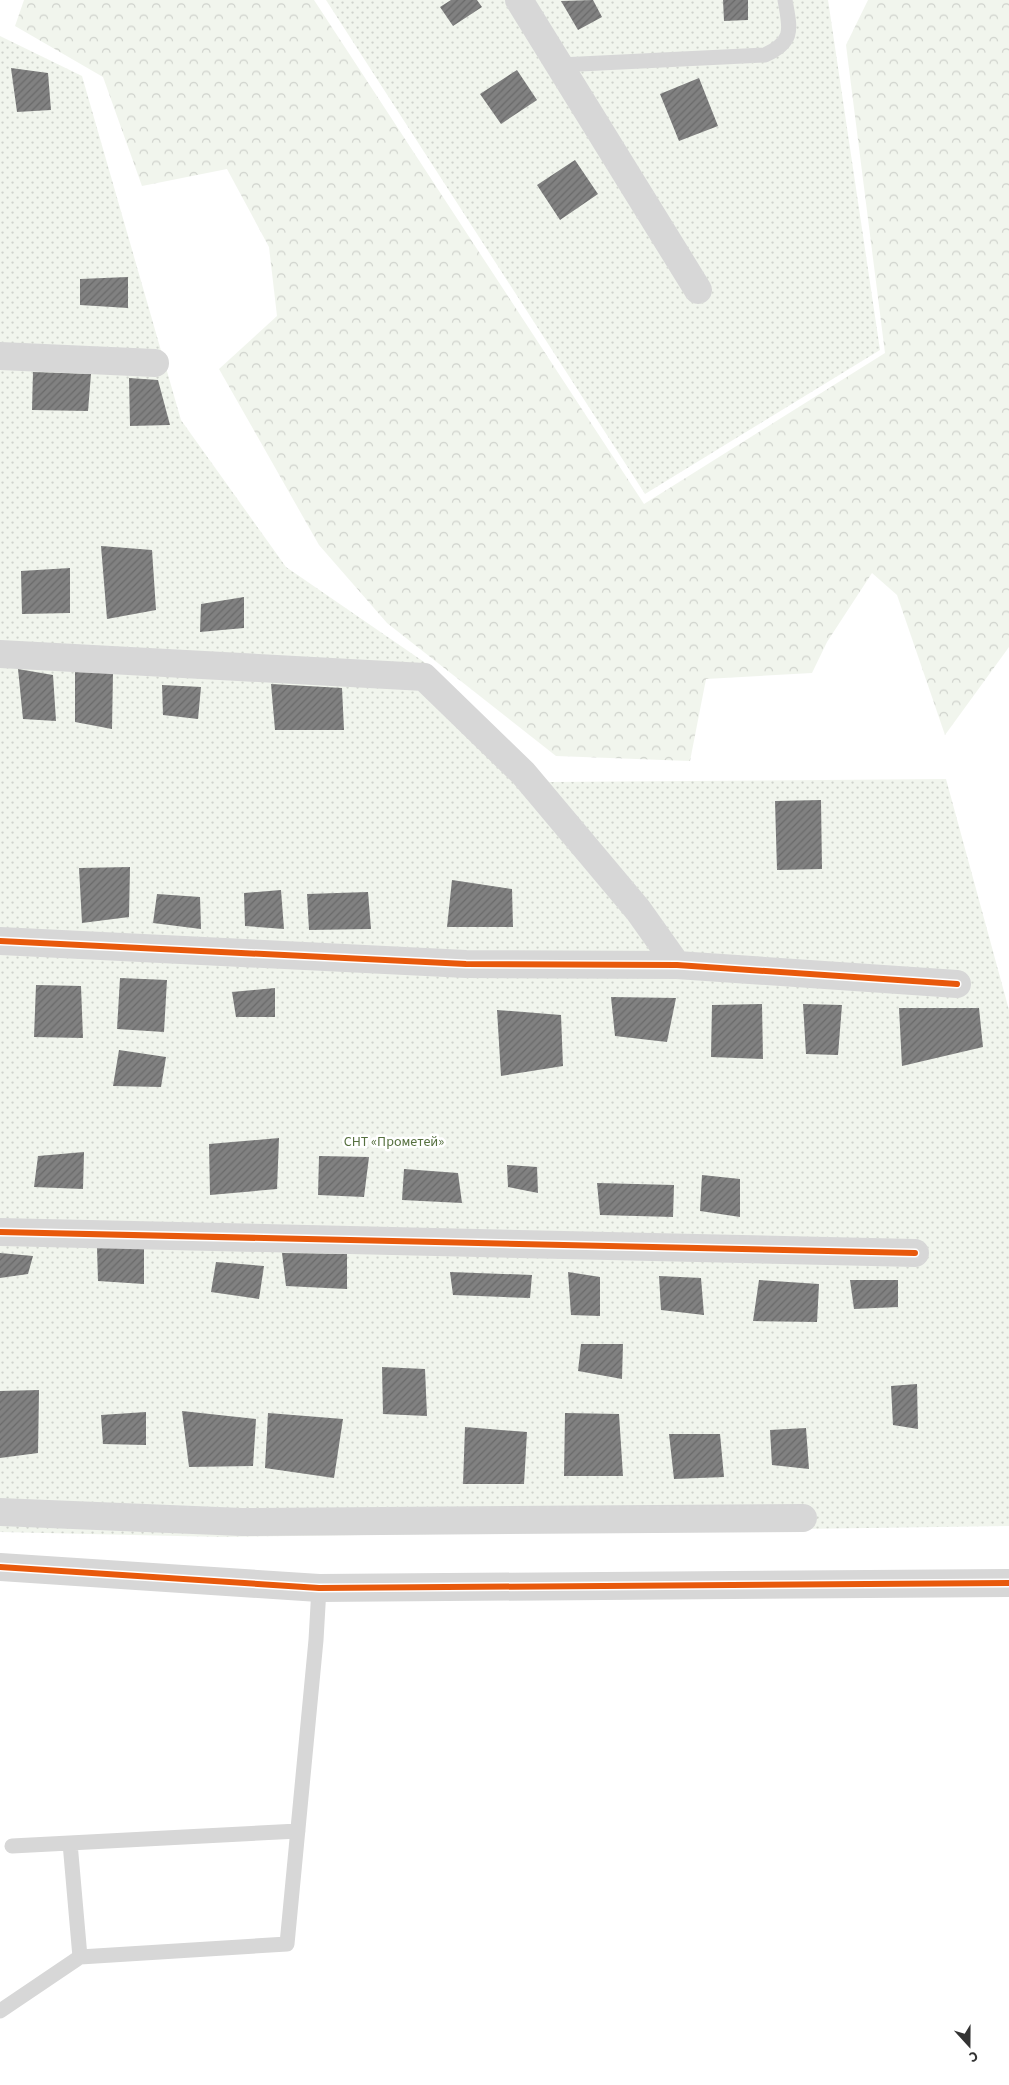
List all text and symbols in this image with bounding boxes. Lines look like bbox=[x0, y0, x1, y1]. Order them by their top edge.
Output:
park label: СНТ «Прометей» bbox=[344, 1132, 444, 1152]
north arrow bbox=[944, 2020, 994, 2070]
text: С bbox=[966, 2045, 981, 2067]

